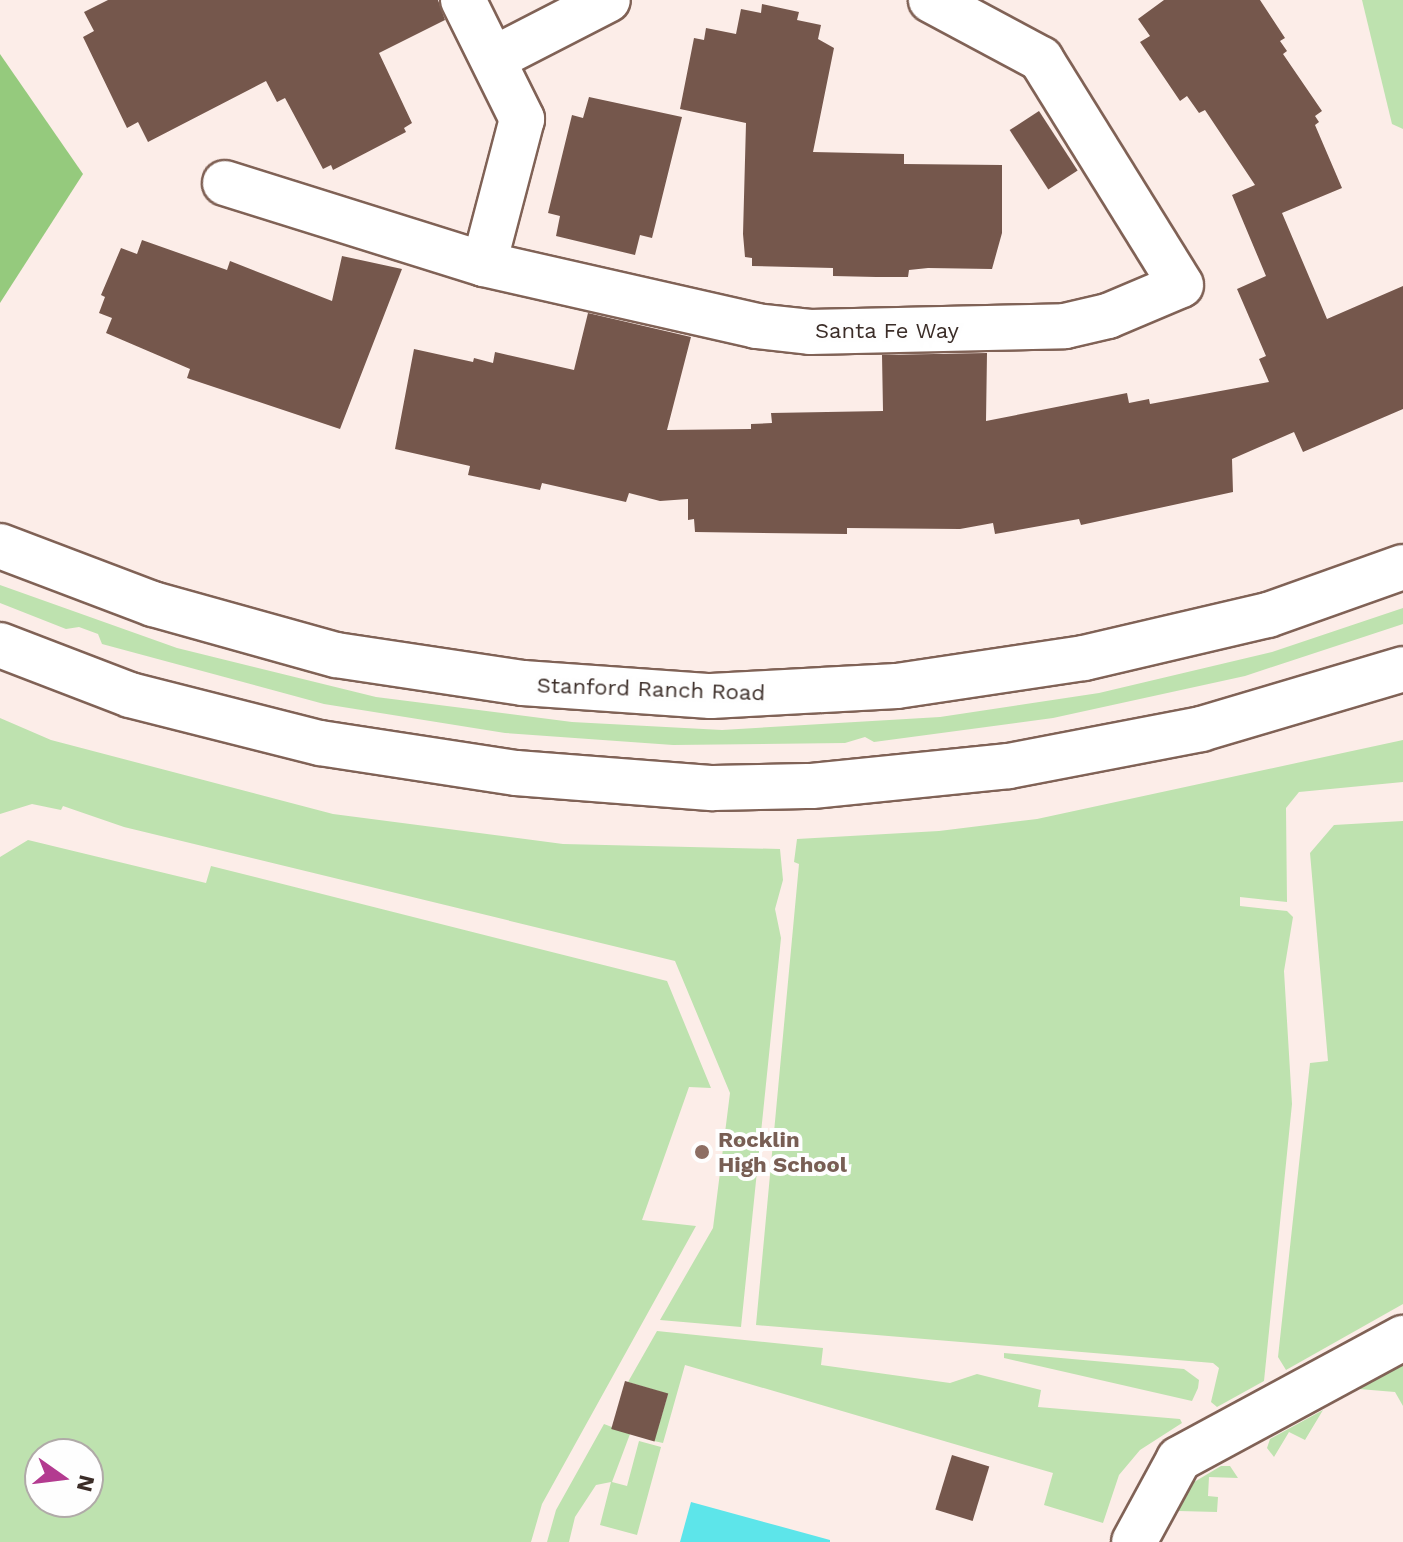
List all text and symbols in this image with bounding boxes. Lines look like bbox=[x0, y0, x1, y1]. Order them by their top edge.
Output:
street label: Santa Fe Way bbox=[815, 318, 959, 344]
street label: Stanford Ranch Road bbox=[536, 672, 766, 706]
place label: Rocklin High School bbox=[718, 1126, 847, 1178]
marker: Rocklin High School bbox=[693, 1143, 711, 1161]
north arrow bbox=[24, 1438, 104, 1518]
text: N bbox=[72, 1473, 100, 1494]

